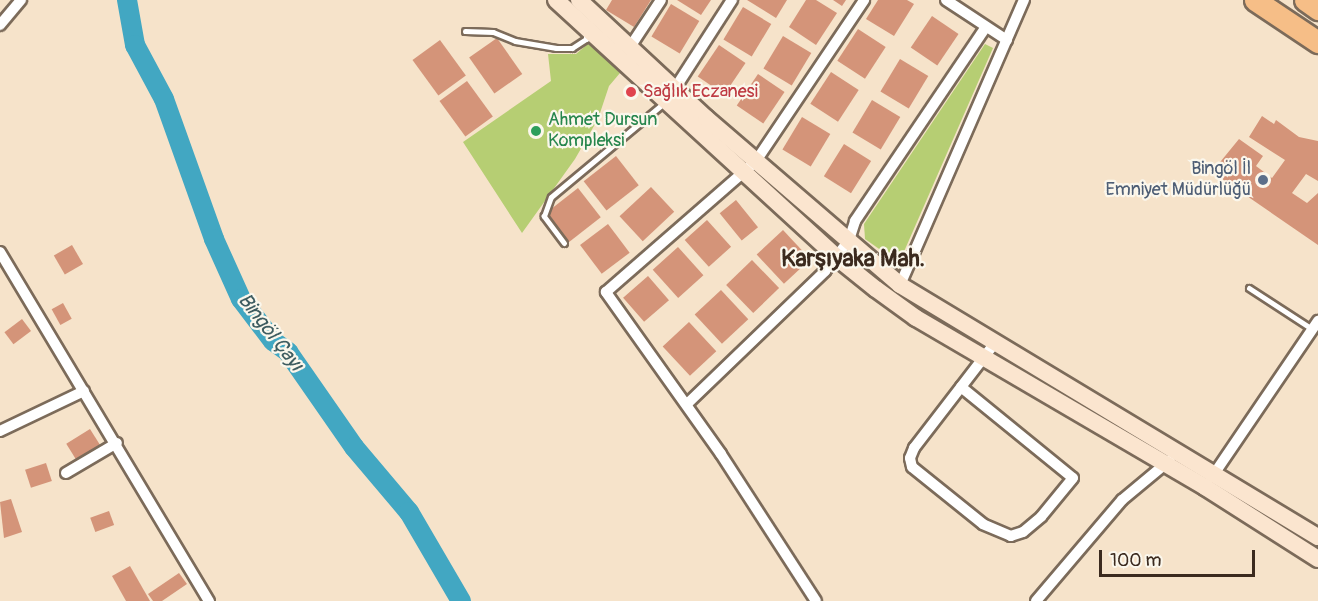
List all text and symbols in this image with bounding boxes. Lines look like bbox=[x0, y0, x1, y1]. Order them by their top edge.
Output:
place label: Sağlık Eczanesi bbox=[643, 81, 758, 103]
marker: Sağlık Eczanesi bbox=[624, 85, 638, 99]
place label: Ahmet Dursun Kompleksi bbox=[548, 110, 657, 152]
marker: Ahmet Dursun Kompleksi bbox=[529, 124, 543, 138]
place label: Bingöl İl Emniyet Müdürlüğü bbox=[1106, 159, 1251, 201]
marker: Bingöl İl Emniyet Müdürlüğü bbox=[1256, 173, 1270, 187]
district label: Karşıyaka Mah. bbox=[781, 245, 925, 273]
water label: Bingöl Çayı bbox=[233, 288, 309, 376]
scale bar bbox=[1102, 538, 1258, 576]
text: 100 m bbox=[1110, 549, 1162, 572]

